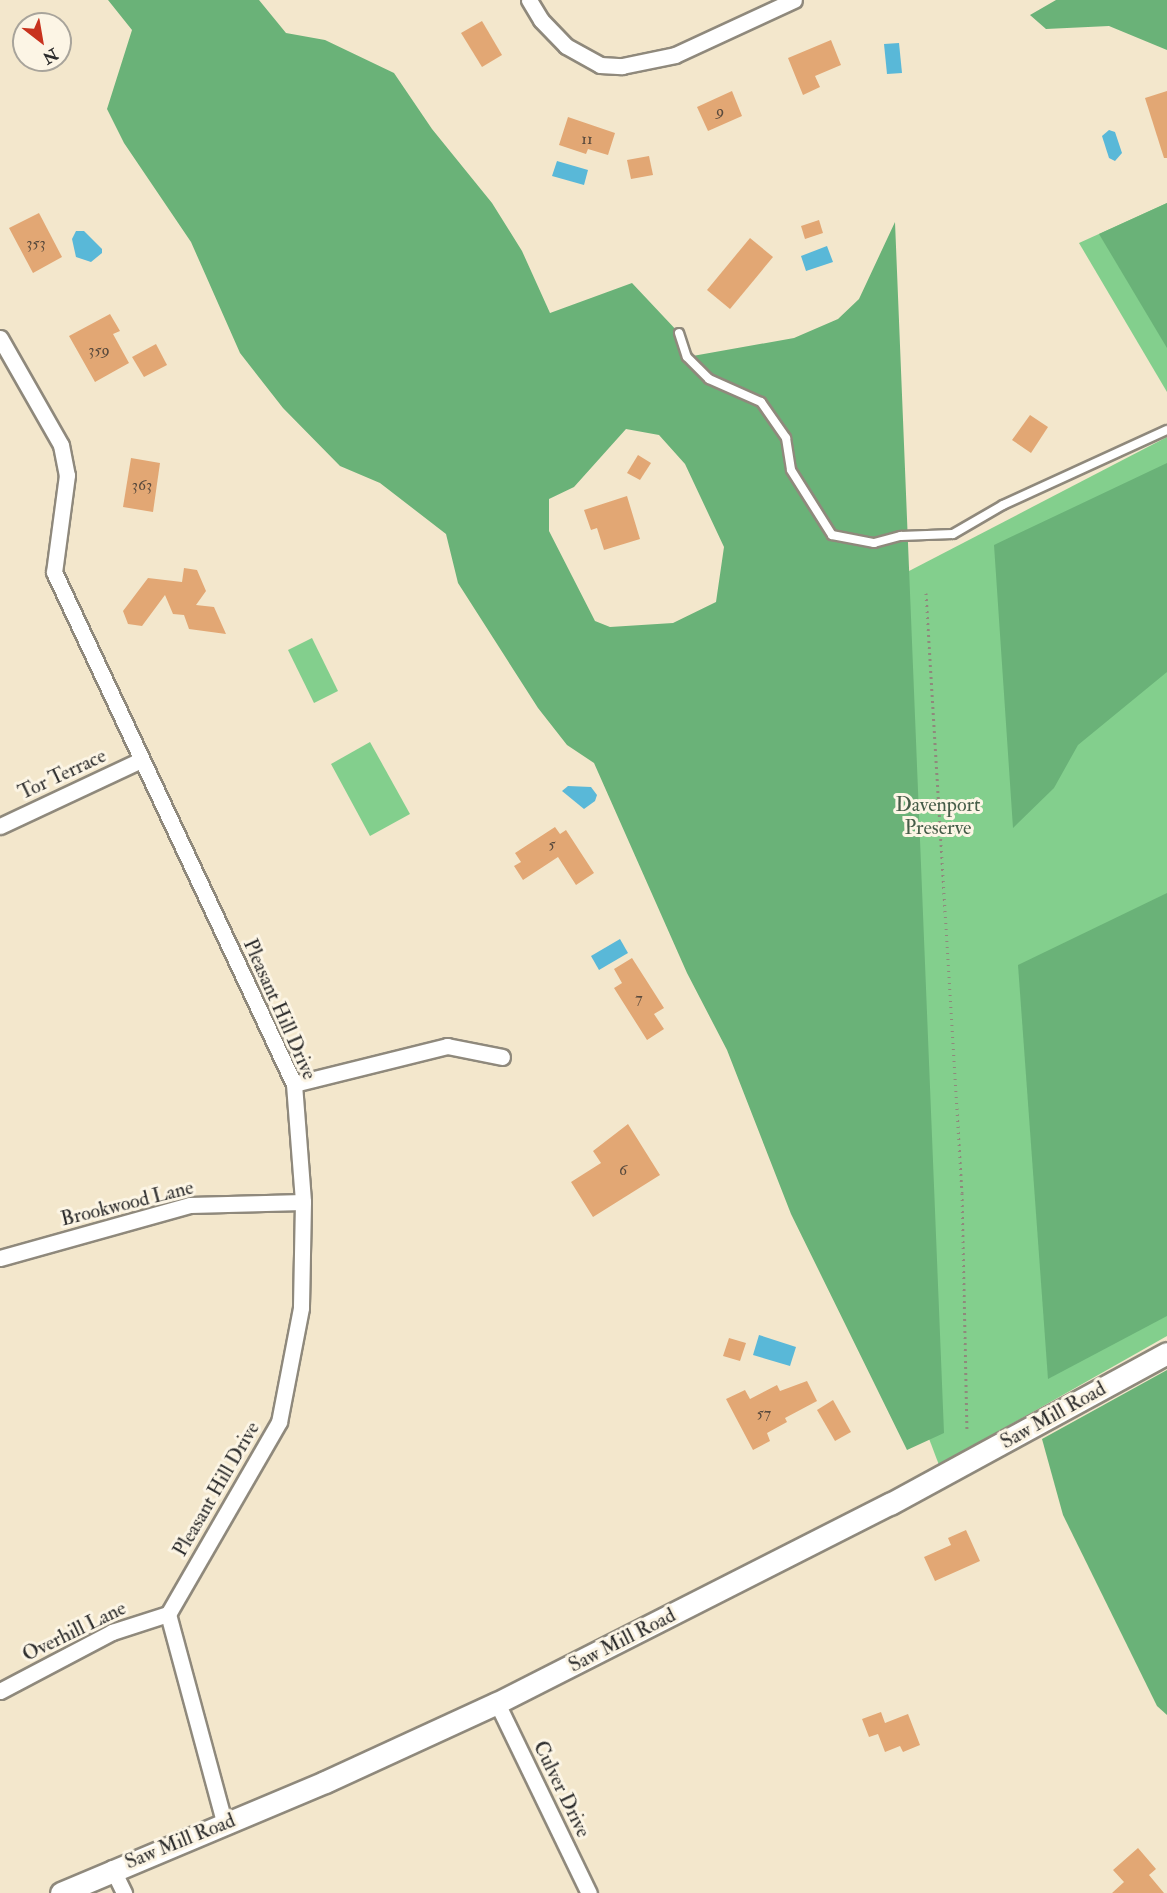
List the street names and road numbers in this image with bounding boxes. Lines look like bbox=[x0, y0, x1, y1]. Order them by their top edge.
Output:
street label: Tor Terrace bbox=[14, 743, 110, 805]
street label: Pleasant Hill Drive bbox=[238, 935, 322, 1083]
street label: Brookwood Lane bbox=[58, 1175, 196, 1231]
street label: Saw Mill Road bbox=[996, 1376, 1110, 1454]
street label: Pleasant Hill Drive bbox=[168, 1418, 264, 1560]
street label: Overhill Lane bbox=[18, 1596, 130, 1666]
street label: Saw Mill Road bbox=[565, 1603, 679, 1677]
street label: Culver Drive bbox=[528, 1737, 596, 1841]
street label: Saw Mill Road bbox=[121, 1808, 239, 1874]

